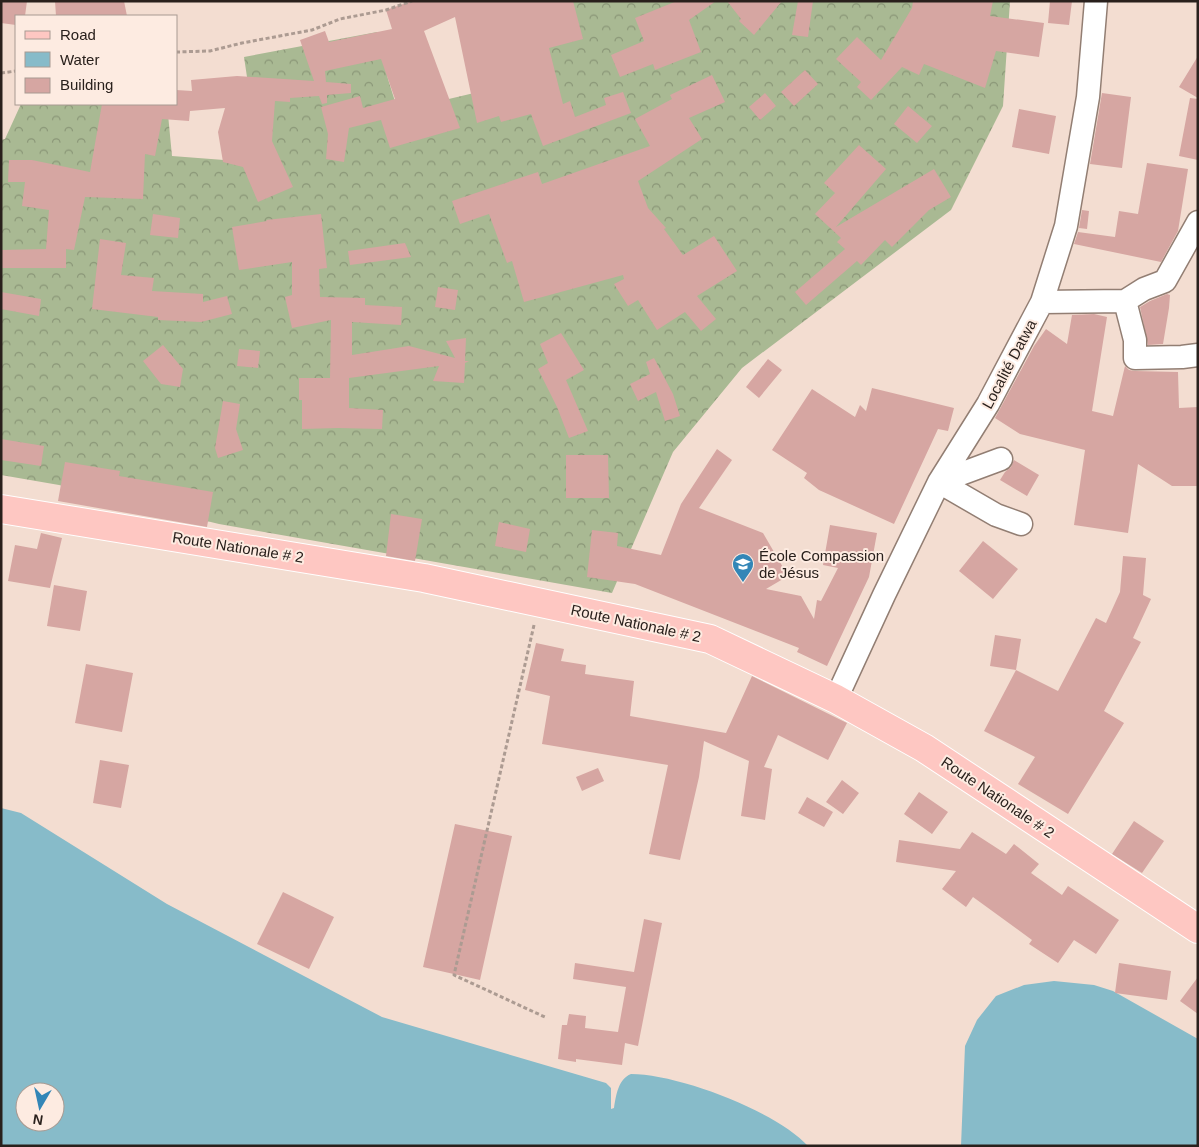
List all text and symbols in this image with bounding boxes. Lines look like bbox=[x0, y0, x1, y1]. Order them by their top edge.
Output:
legend bbox=[15, 15, 178, 105]
text: Road bbox=[60, 26, 96, 43]
text: Water bbox=[60, 51, 99, 68]
text: Building bbox=[60, 76, 113, 93]
street label: Localité Datwa bbox=[978, 316, 1040, 411]
street label: Route Nationale # 2 bbox=[171, 528, 305, 566]
place label: École Compassion de Jésus bbox=[759, 547, 884, 581]
school or university icon: École Compassion de Jésus bbox=[731, 552, 755, 583]
street label: Route Nationale # 2 bbox=[569, 601, 703, 645]
street label: Route Nationale # 2 bbox=[938, 753, 1058, 841]
north arrow bbox=[15, 1082, 65, 1132]
text: N bbox=[32, 1111, 44, 1129]

